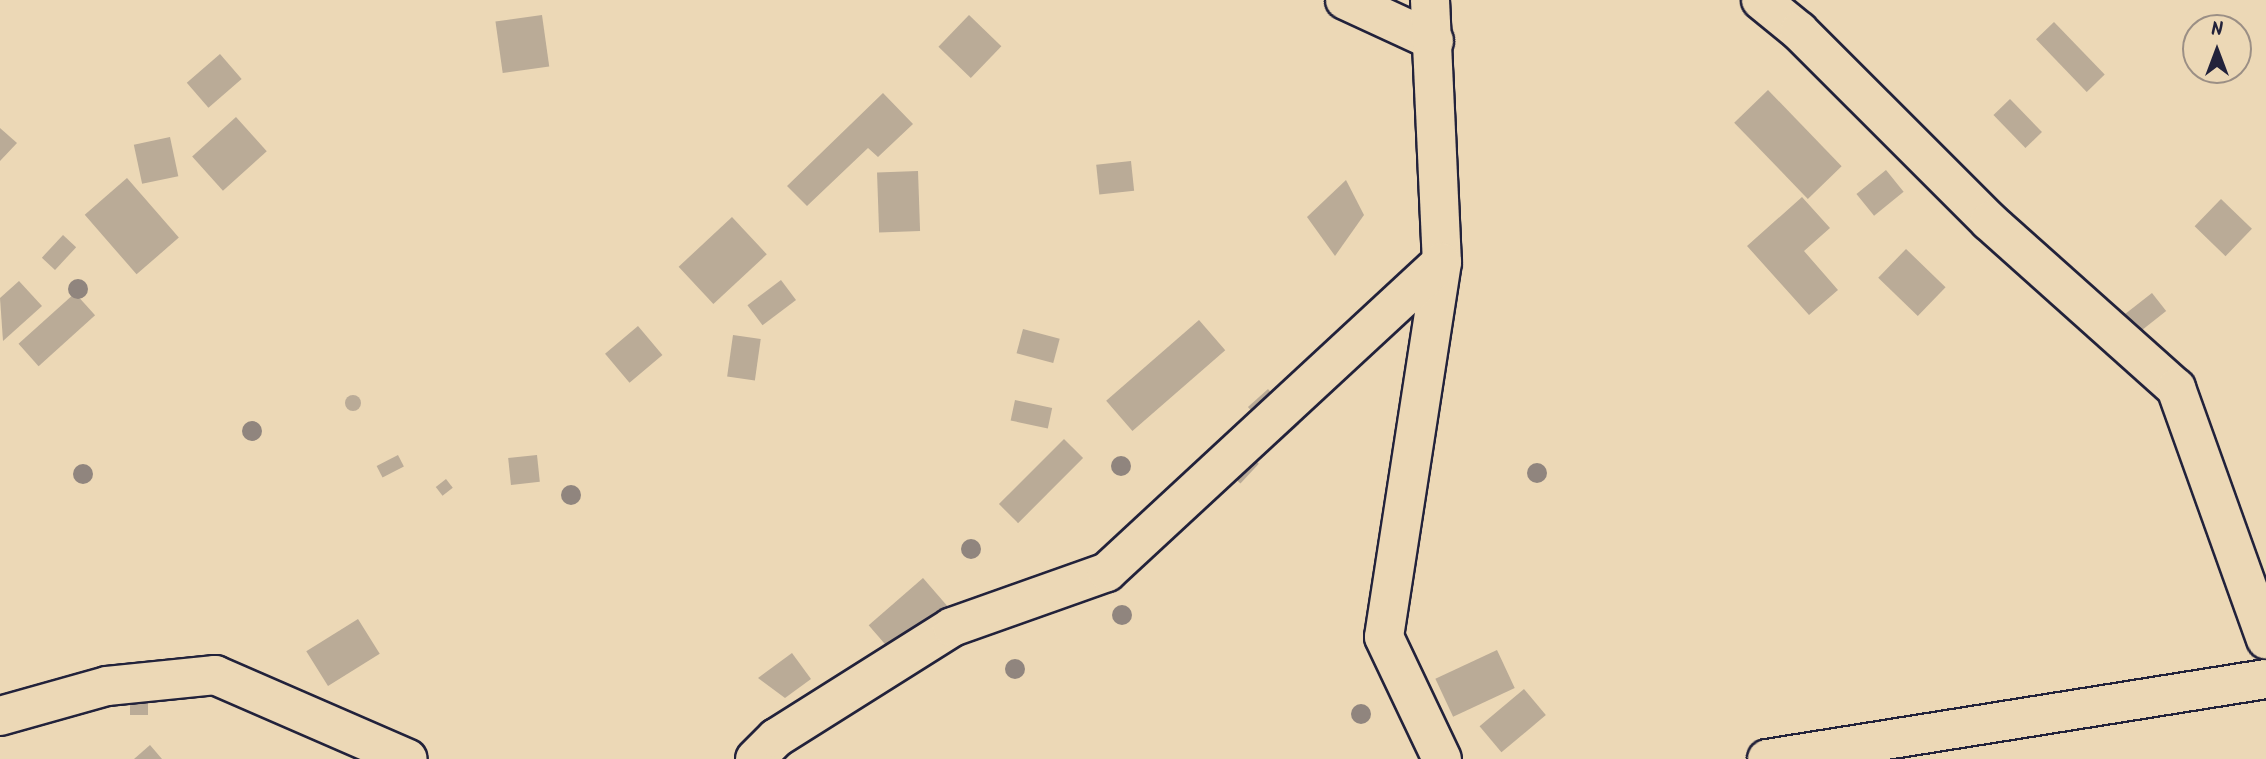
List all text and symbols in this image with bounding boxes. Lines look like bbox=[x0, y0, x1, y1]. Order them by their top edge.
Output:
north arrow bbox=[2182, 14, 2252, 84]
text: N bbox=[2211, 15, 2223, 45]

